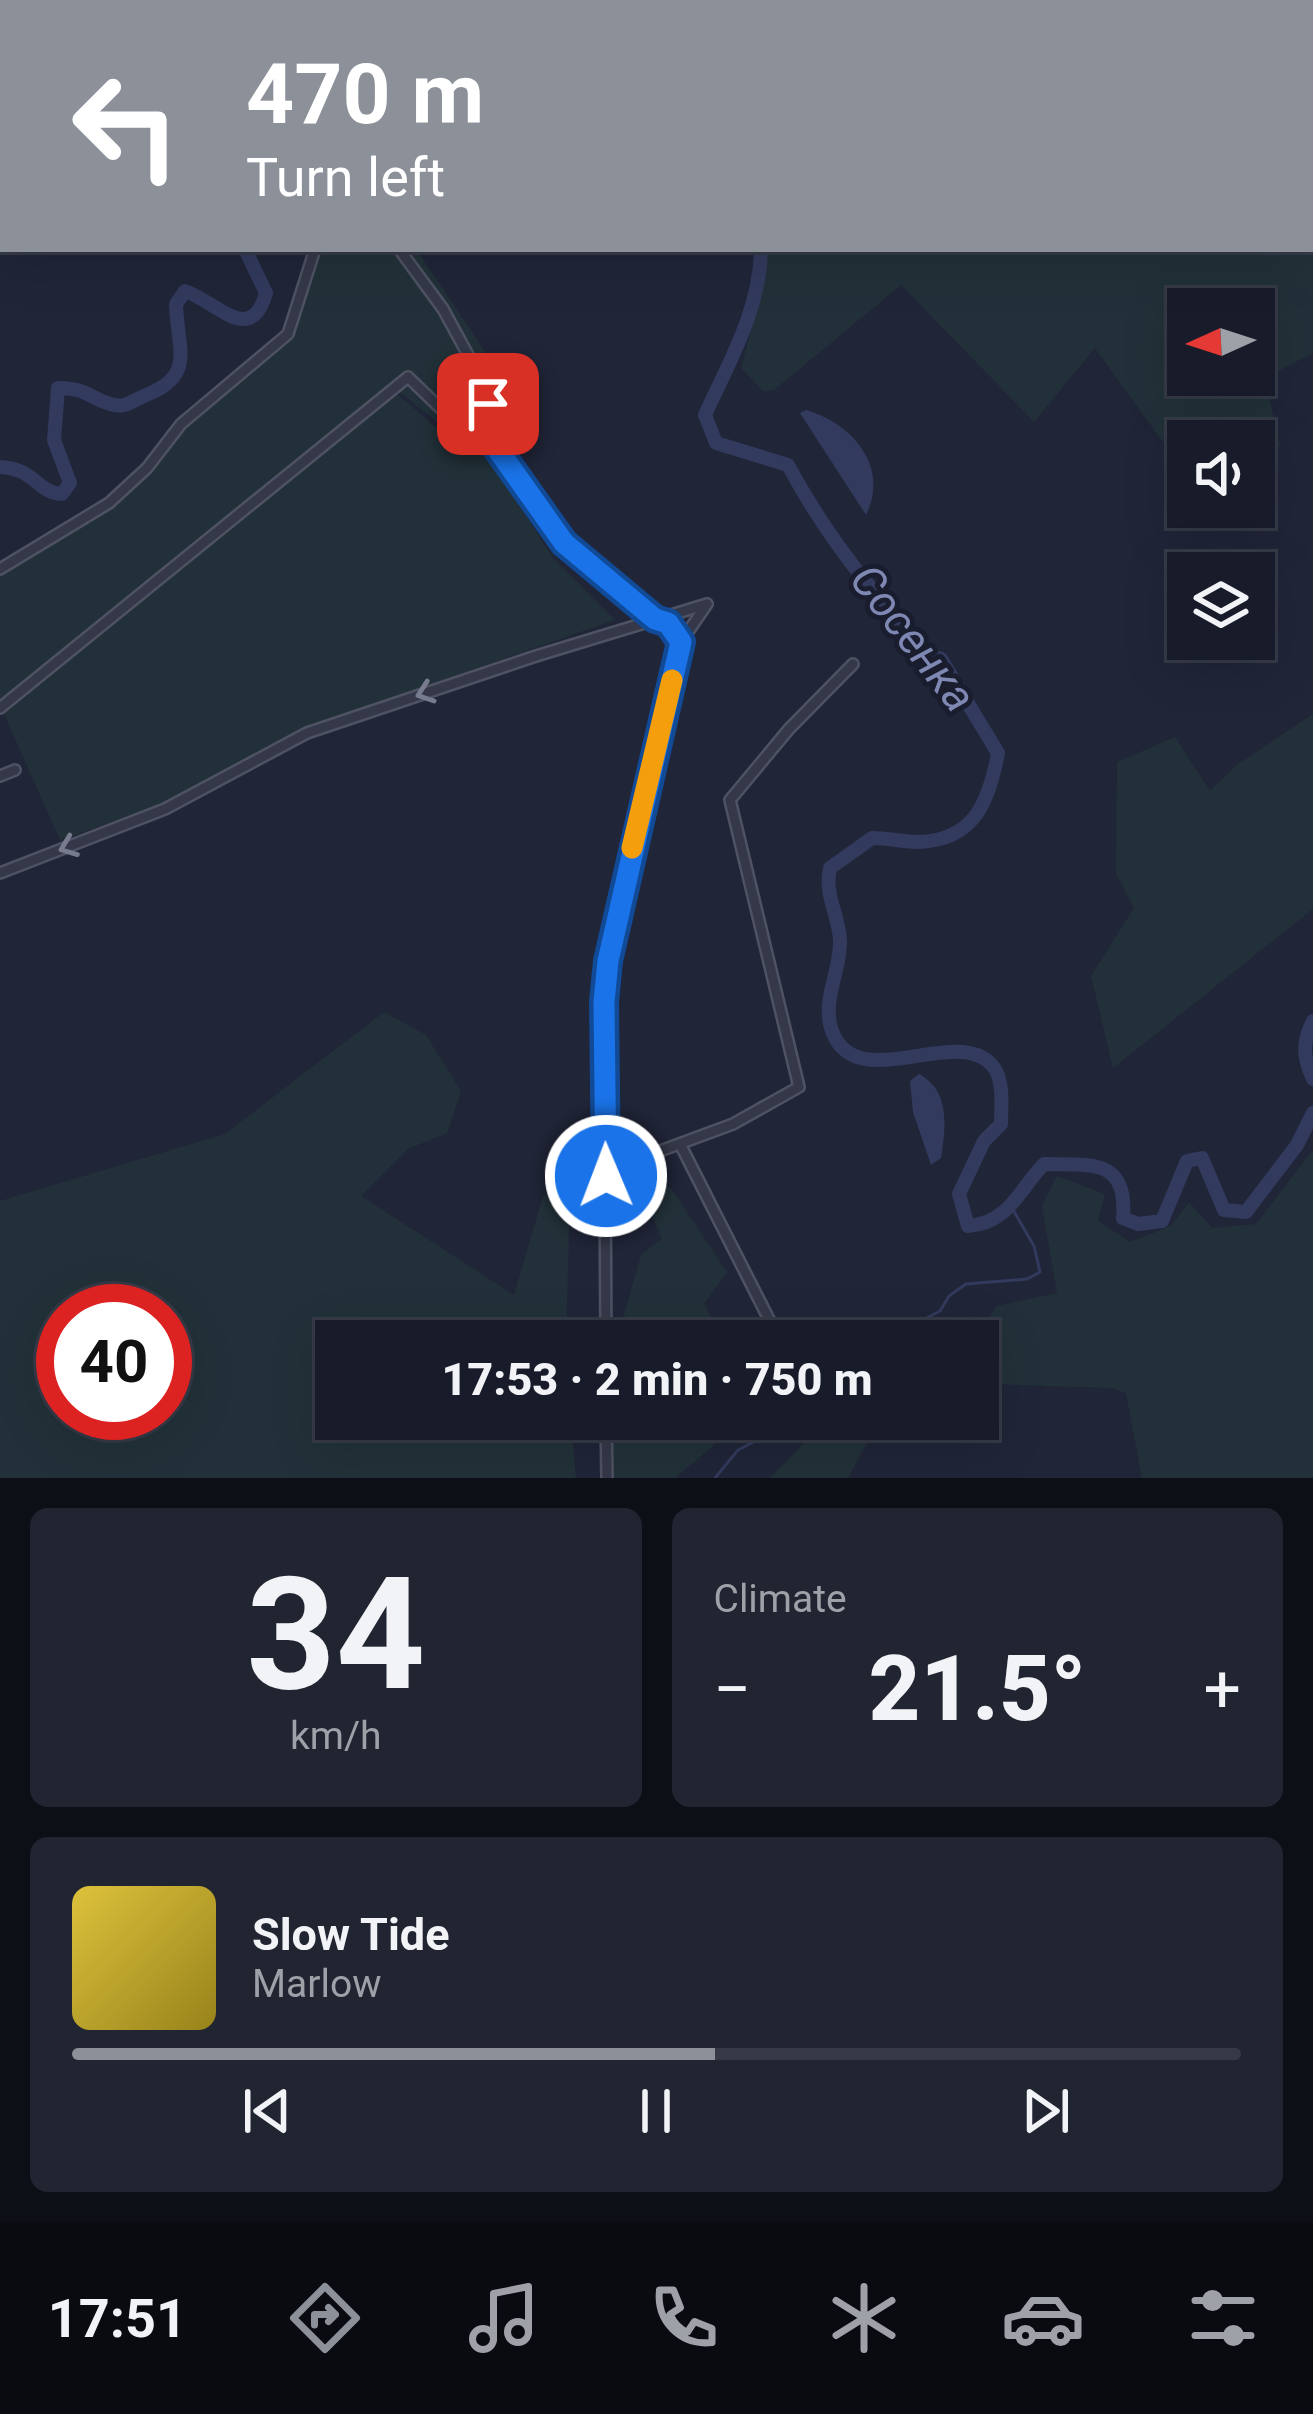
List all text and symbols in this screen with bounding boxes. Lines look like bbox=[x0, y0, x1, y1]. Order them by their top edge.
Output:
text: 470 m bbox=[246, 45, 484, 144]
icon: left bbox=[48, 48, 204, 204]
text: Turn left bbox=[246, 146, 445, 209]
north arrow bbox=[1167, 288, 1275, 396]
map controls bbox=[1167, 288, 1275, 660]
pin bbox=[437, 353, 539, 455]
icon: arrive bbox=[455, 371, 521, 437]
button: sound bbox=[1167, 420, 1275, 528]
button: layers bbox=[1167, 552, 1275, 660]
water label: Сосенка bbox=[839, 554, 987, 722]
one-way arrow bbox=[416, 679, 437, 703]
one-way arrow bbox=[59, 833, 80, 857]
position arrow bbox=[543, 1113, 669, 1239]
speed limit sign: 40 bbox=[36, 1284, 192, 1440]
text: 17:53 · 2 min · 750 m bbox=[441, 1353, 873, 1406]
text: 34 bbox=[246, 1543, 425, 1726]
text: Climate bbox=[714, 1576, 847, 1622]
text: 21.5° bbox=[869, 1637, 1086, 1742]
text: − bbox=[714, 1651, 751, 1728]
text: + bbox=[1204, 1651, 1241, 1728]
text: km/h bbox=[290, 1713, 382, 1759]
text: Slow Tide bbox=[252, 1908, 450, 1961]
text: Marlow bbox=[252, 1961, 382, 2007]
icon: previous bbox=[234, 2078, 300, 2144]
icon: pause bbox=[623, 2078, 689, 2144]
icon: next bbox=[1013, 2078, 1079, 2144]
icon: directions bbox=[283, 2276, 367, 2360]
icon: music bbox=[462, 2276, 546, 2360]
icon: phone bbox=[642, 2276, 726, 2360]
icon: climate bbox=[822, 2276, 906, 2360]
icon: car bbox=[1001, 2276, 1085, 2360]
icon: filters bbox=[1181, 2276, 1265, 2360]
text: 17:51 bbox=[48, 2287, 187, 2350]

